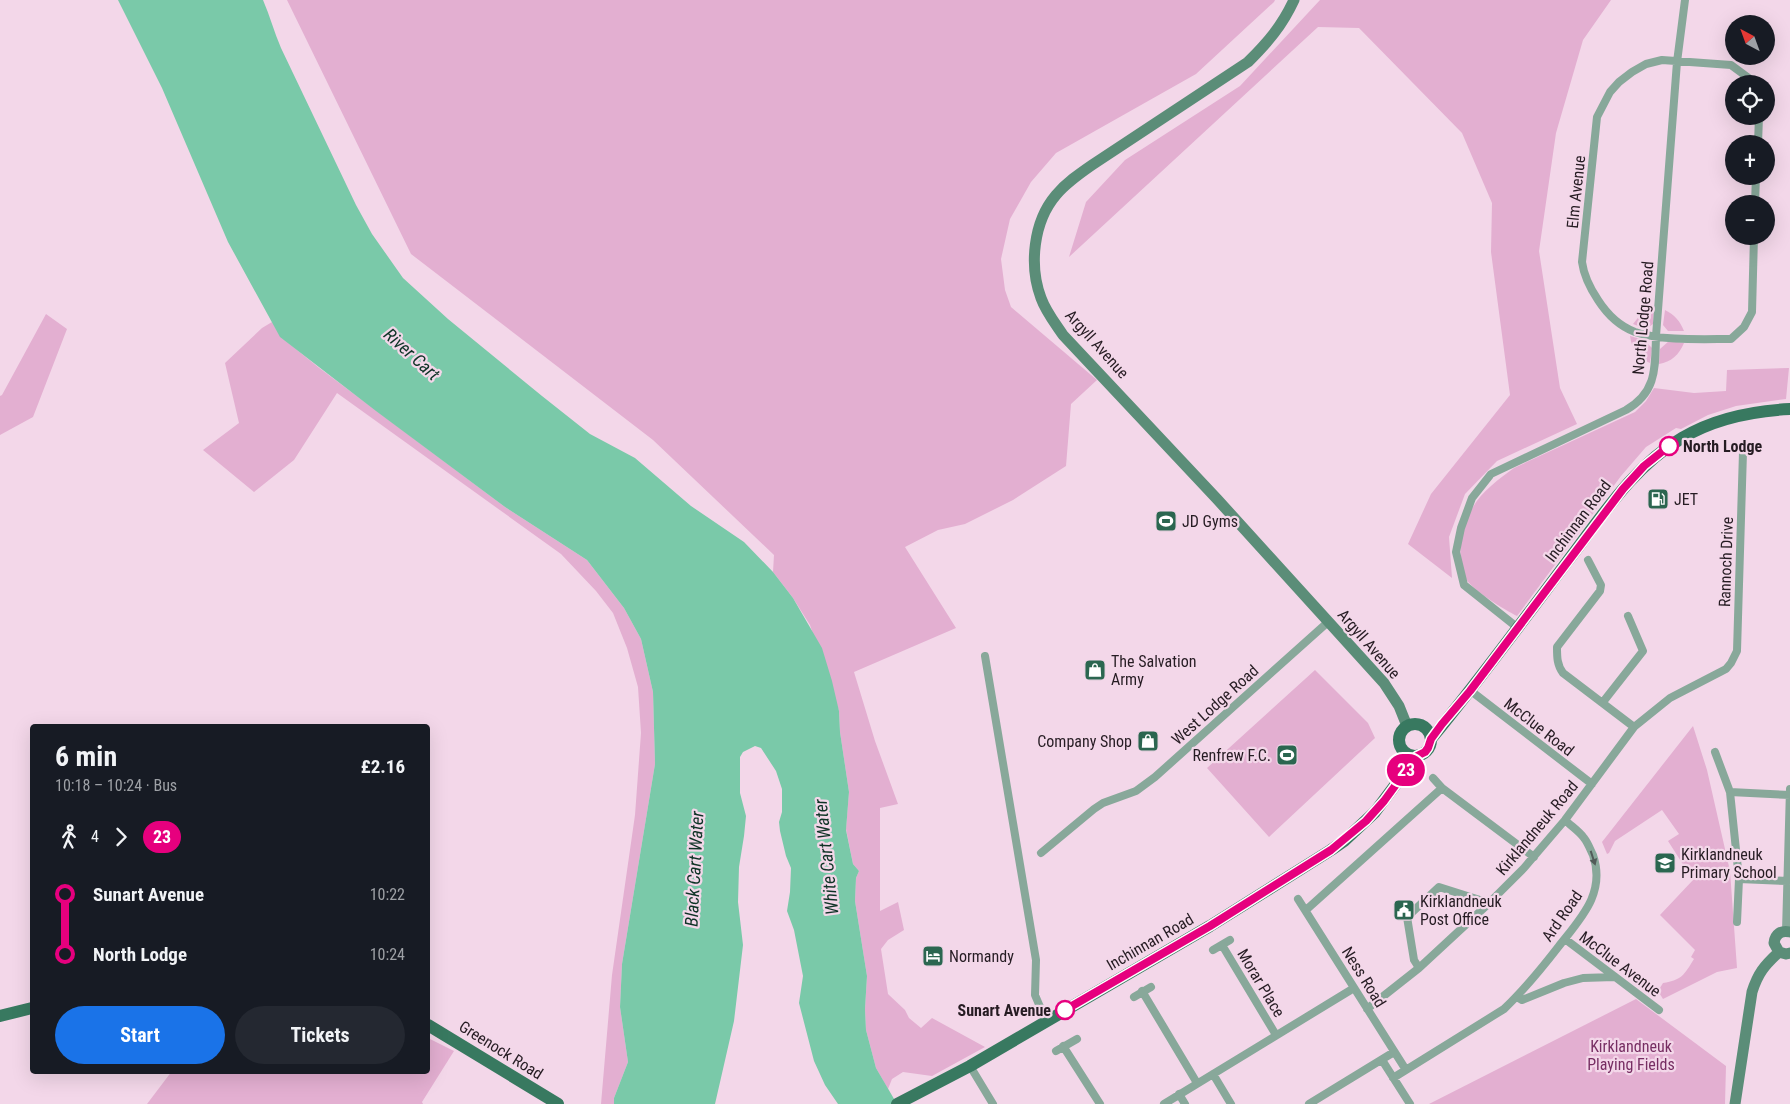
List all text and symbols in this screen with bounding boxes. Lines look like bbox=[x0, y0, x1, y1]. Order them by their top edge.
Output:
north arrow bbox=[1725, 15, 1775, 65]
map controls bbox=[1725, 15, 1775, 245]
button: locate bbox=[1725, 75, 1775, 125]
button: + bbox=[1725, 135, 1775, 185]
street label: Elm Avenue bbox=[1563, 155, 1589, 229]
button: − bbox=[1725, 195, 1775, 245]
street label: North Lodge Road bbox=[1629, 260, 1657, 376]
street label: Argyll Avenue bbox=[1061, 306, 1133, 382]
water label: River Cart bbox=[380, 324, 445, 385]
marker: North Lodge bbox=[1659, 436, 1679, 456]
place label: North Lodge bbox=[1683, 437, 1763, 456]
street label: Inchinnan Road bbox=[1541, 476, 1615, 566]
fuel station icon: JET bbox=[1646, 487, 1670, 511]
place label: JET bbox=[1674, 490, 1698, 509]
sports icon: JD Gyms bbox=[1154, 509, 1178, 533]
place label: JD Gyms bbox=[1182, 512, 1238, 531]
street label: Rannoch Drive bbox=[1715, 516, 1737, 608]
street label: Argyll Avenue bbox=[1334, 605, 1404, 683]
place label: The Salvation Army bbox=[1111, 652, 1196, 689]
shop icon: The Salvation Army bbox=[1083, 658, 1107, 682]
street label: West Lodge Road bbox=[1168, 661, 1262, 749]
street label: McClue Road bbox=[1500, 694, 1578, 760]
shop icon: Company Shop bbox=[1136, 729, 1160, 753]
place label: Company Shop bbox=[1037, 732, 1132, 751]
text: 6 min bbox=[55, 740, 117, 773]
sports icon: Renfrew F.C. bbox=[1275, 743, 1299, 767]
place label: Renfrew F.C. bbox=[1193, 746, 1271, 765]
line badge: 23 bbox=[1384, 754, 1428, 786]
text: £2.16 bbox=[361, 755, 405, 778]
text: 23 bbox=[1397, 759, 1415, 780]
text: 10:18 – 10:24 · Bus bbox=[55, 776, 177, 795]
street label: Kirklandneuk Road bbox=[1492, 777, 1582, 879]
water label: White Cart Water bbox=[809, 797, 843, 916]
water label: Black Cart Water bbox=[680, 810, 708, 927]
icon: walk bbox=[55, 823, 83, 851]
icon: forward bbox=[107, 823, 135, 851]
text: 23 bbox=[153, 826, 171, 847]
text: 4 bbox=[91, 827, 99, 846]
place label: Kirklandneuk Primary School bbox=[1681, 845, 1777, 882]
one-way arrow bbox=[1590, 851, 1598, 866]
school or university icon: Kirklandneuk Primary School bbox=[1653, 851, 1677, 875]
text: Sunart Avenue bbox=[93, 883, 204, 906]
text: 10:22 bbox=[370, 885, 405, 904]
street label: Ard Road bbox=[1538, 887, 1586, 945]
place label: Kirklandneuk Post Office bbox=[1420, 892, 1502, 929]
public building icon: Kirklandneuk Post Office bbox=[1392, 898, 1416, 922]
street label: Inchinnan Road bbox=[1103, 909, 1197, 975]
street label: McClue Avenue bbox=[1575, 927, 1665, 1001]
text: North Lodge bbox=[93, 943, 187, 966]
street label: Ness Road bbox=[1338, 943, 1390, 1011]
hotel icon: Normandy bbox=[921, 944, 945, 968]
text: 10:24 bbox=[370, 945, 405, 964]
street label: Morar Place bbox=[1233, 946, 1289, 1020]
place label: Normandy bbox=[949, 947, 1014, 966]
marker: Sunart Avenue bbox=[1055, 1000, 1075, 1020]
place label: Sunart Avenue bbox=[958, 1001, 1051, 1020]
button: Start bbox=[55, 1006, 225, 1064]
button: Tickets bbox=[235, 1006, 405, 1064]
street label: Greenock Road bbox=[456, 1017, 546, 1083]
park label: Kirklandneuk Playing Fields bbox=[1587, 1037, 1675, 1074]

